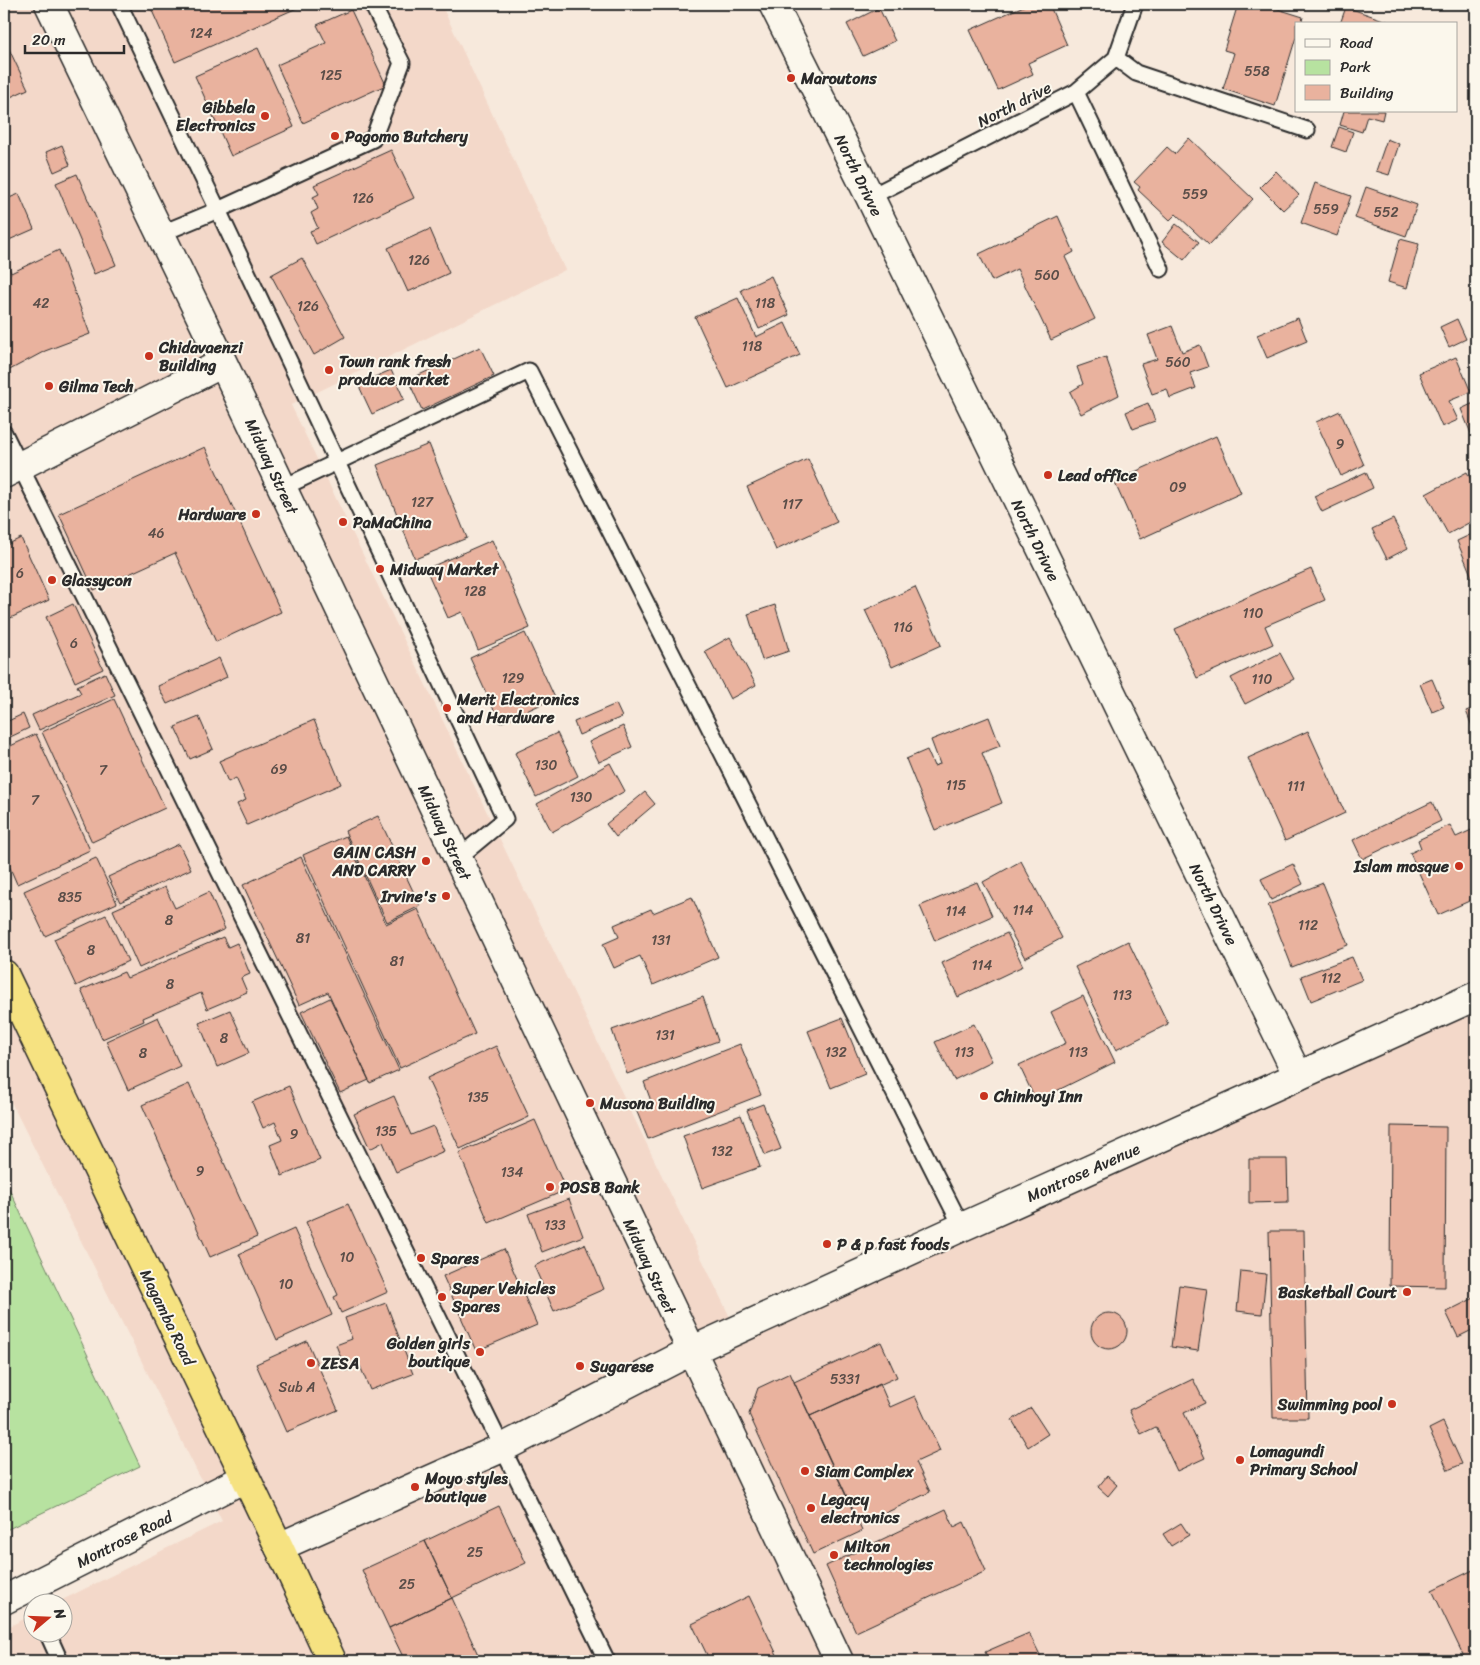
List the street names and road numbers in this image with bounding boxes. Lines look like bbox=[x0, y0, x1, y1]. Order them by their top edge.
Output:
street label: North drive bbox=[972, 73, 1057, 136]
street label: North Drivve bbox=[826, 129, 891, 222]
street label: Midway Street bbox=[237, 413, 307, 520]
street label: North Drivve bbox=[1003, 494, 1068, 587]
street label: Midway Street bbox=[410, 779, 480, 886]
street label: North Drivve bbox=[1181, 858, 1246, 951]
street label: Montrose Avenue bbox=[1022, 1134, 1145, 1210]
street label: Midway Street bbox=[615, 1213, 685, 1320]
street label: Magamba Road bbox=[132, 1264, 204, 1372]
street label: Montrose Road bbox=[71, 1502, 179, 1576]

